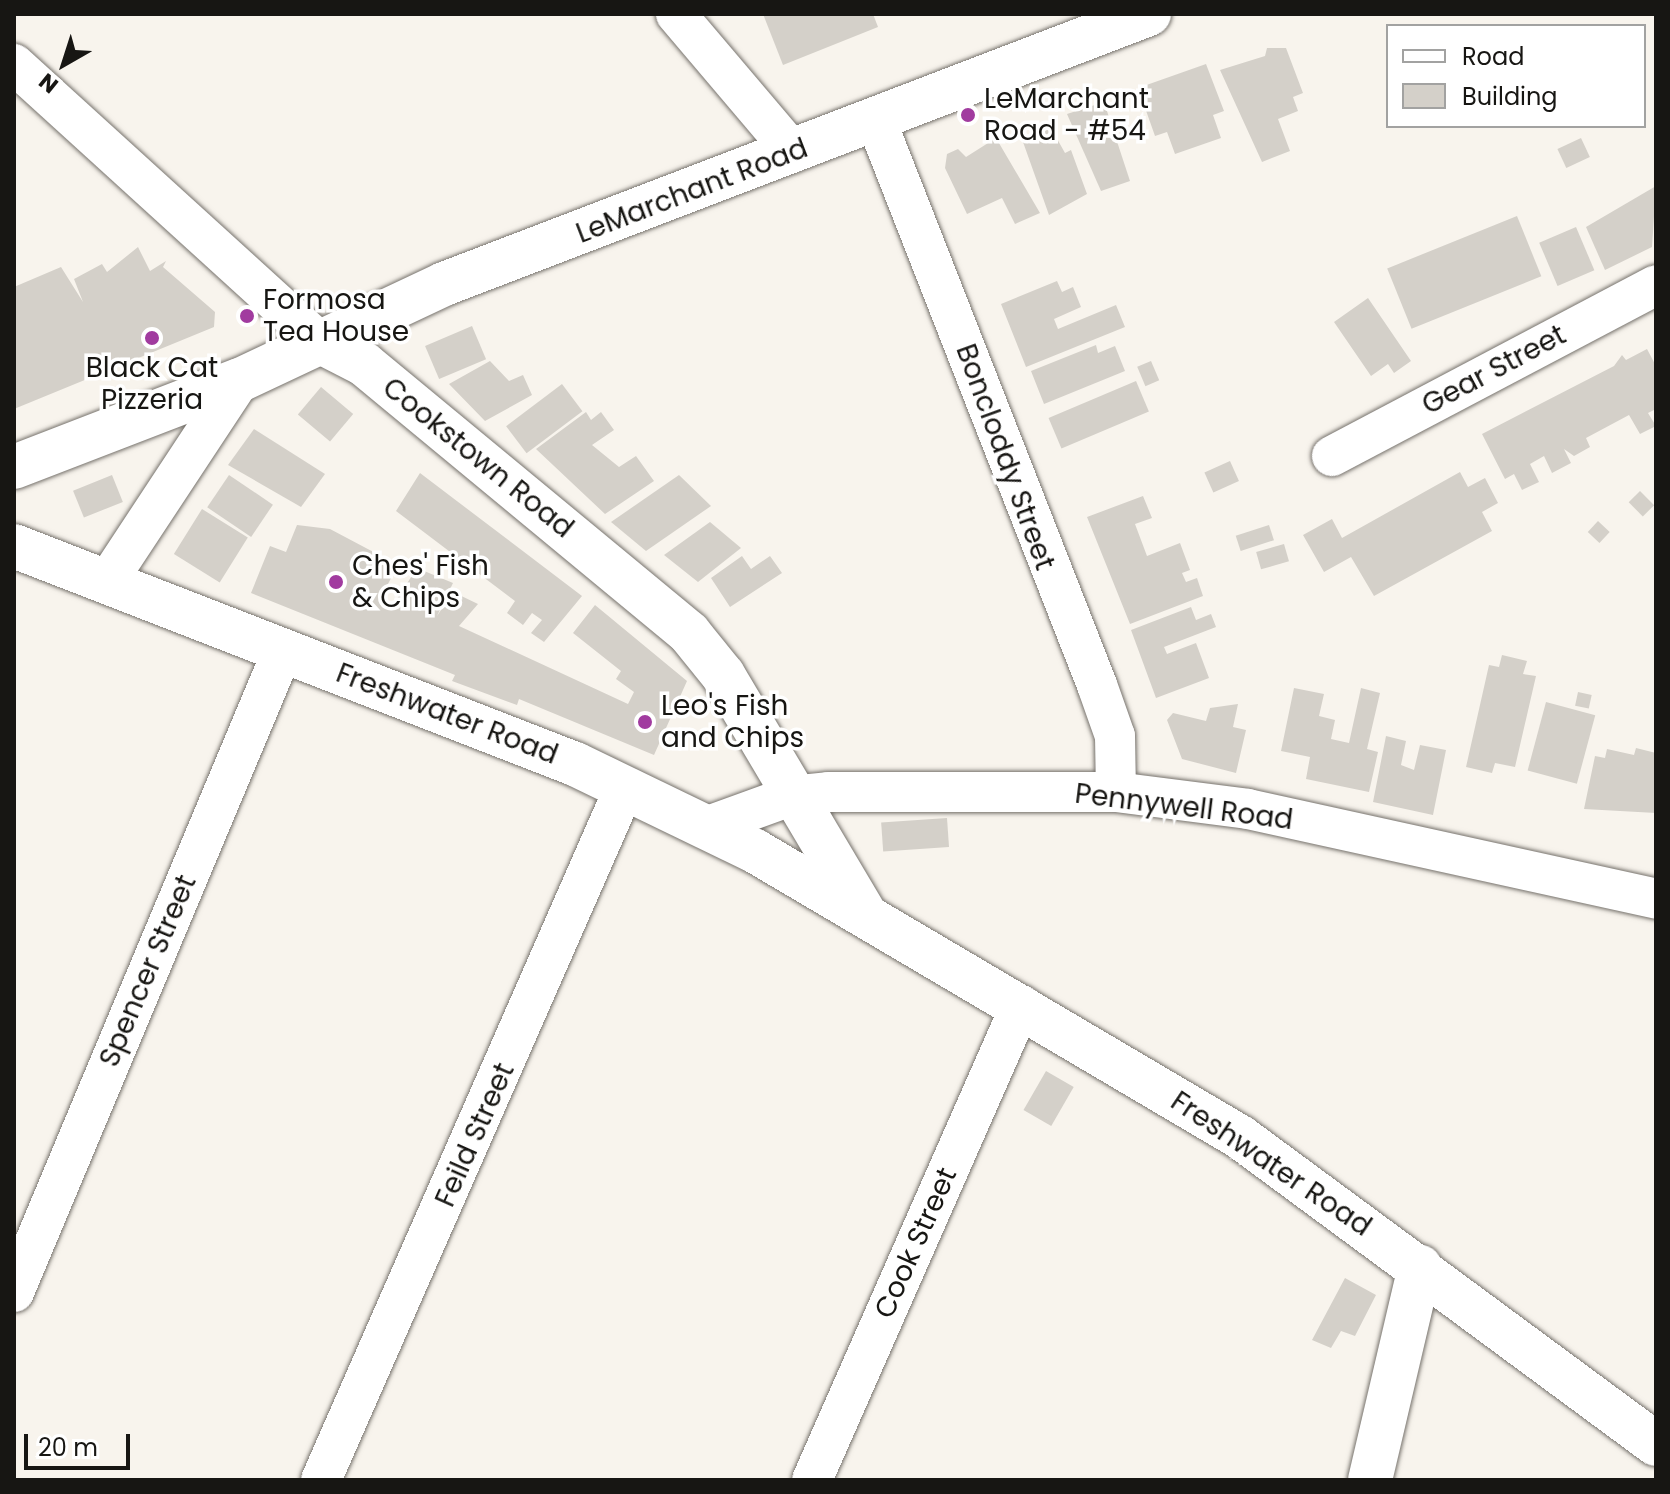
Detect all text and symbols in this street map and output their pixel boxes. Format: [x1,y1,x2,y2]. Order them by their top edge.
north arrow [24,24,104,104]
legend [1386,24,1646,128]
text: Road [1462,40,1524,73]
text: N [32,66,65,100]
text: Building [1462,80,1558,113]
place label: LeMarchant Road - #54 [984,82,1149,148]
marker: LeMarchant Road - #54 [959,106,977,124]
street label: LeMarchant Road [572,131,812,251]
place label: Formosa Tea House [263,283,409,349]
marker: Formosa Tea House [238,307,256,325]
street label: Gear Street [1416,318,1572,422]
marker: Black Cat Pizzeria [143,329,161,347]
street label: Boncloddy Street [949,339,1061,575]
place label: Black Cat Pizzeria [86,351,218,417]
street label: Cookstown Road [376,371,580,545]
place label: Ches' Fish & Chips [352,549,489,615]
marker: Ches' Fish & Chips [327,573,345,591]
street label: Freshwater Road [331,656,563,772]
place label: Leo's Fish and Chips [661,689,804,755]
marker: Leo's Fish and Chips [636,713,654,731]
street label: Pennywell Road [1073,777,1295,837]
street label: Spencer Street [93,870,203,1072]
street label: Feild Street [428,1058,522,1212]
street label: Freshwater Road [1164,1084,1378,1244]
street label: Cook Street [868,1162,964,1324]
scale bar [28,1418,134,1468]
text: 20 m [38,1431,98,1464]

